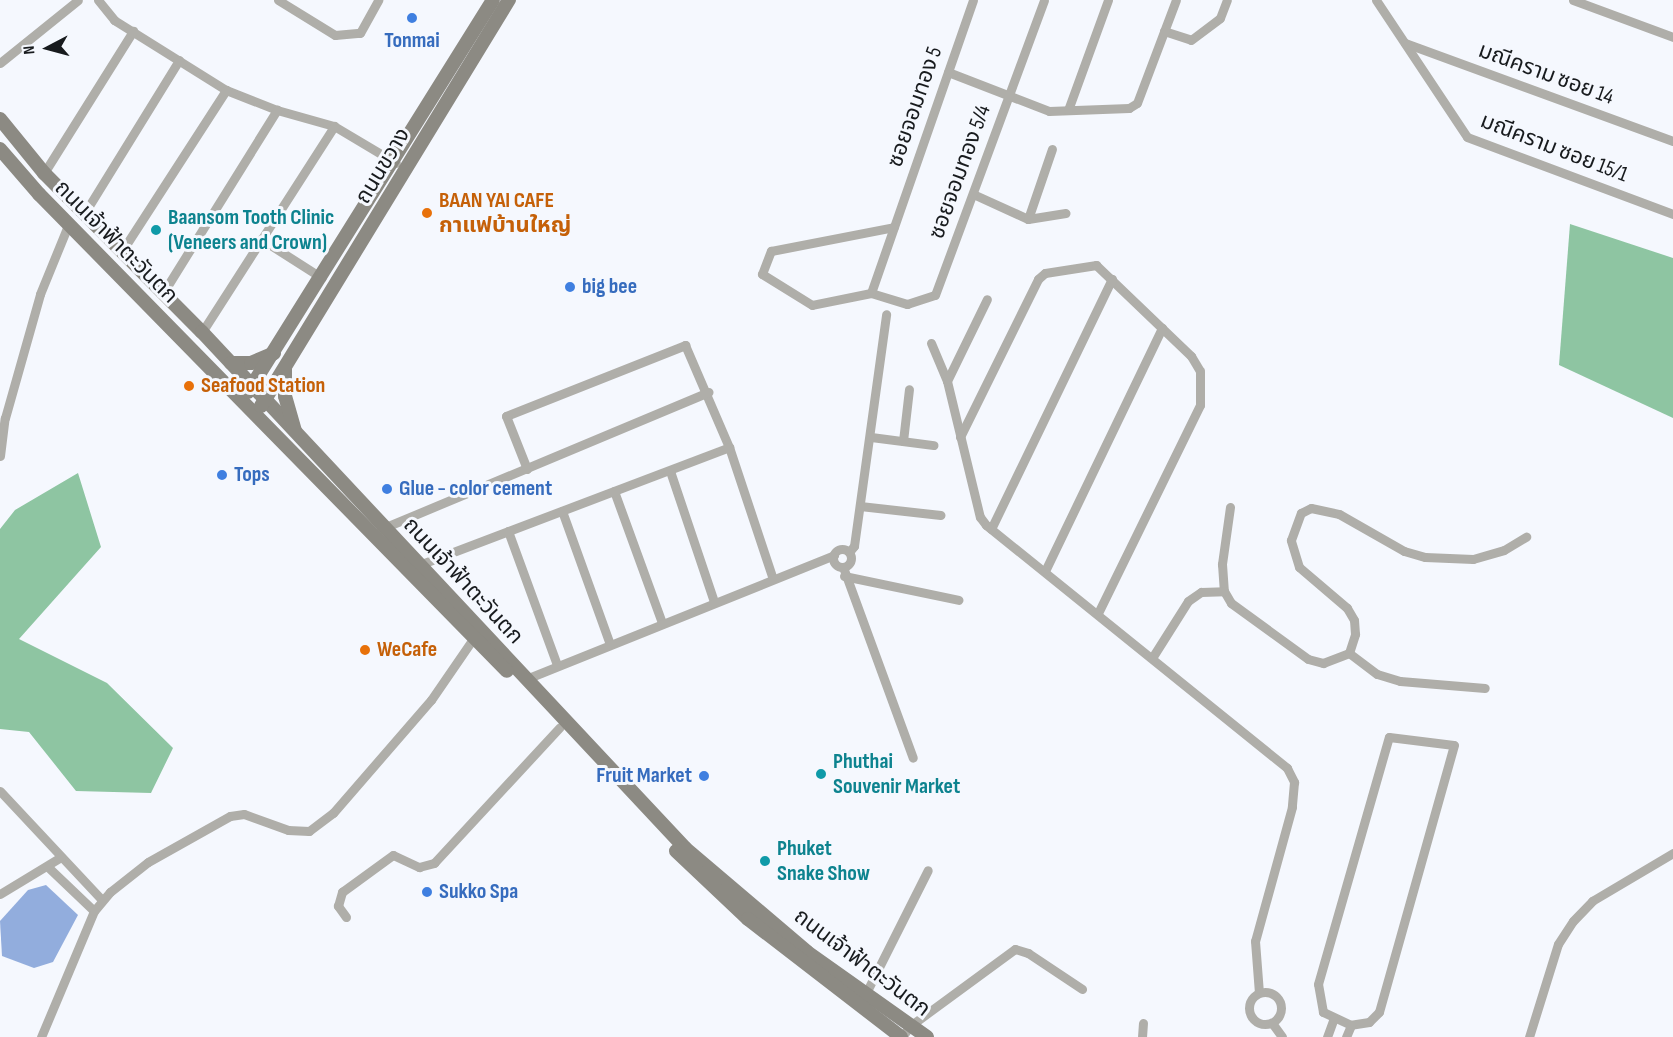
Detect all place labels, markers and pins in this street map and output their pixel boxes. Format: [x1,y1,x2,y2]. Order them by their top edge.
marker: Tonmai [405,11,419,25]
place label: Tonmai [384,28,440,54]
place label: BAAN YAI CAFE กาแฟบ้านใหญ่ [439,187,571,238]
place label: Baansom Tooth Clinic (Veneers and Crown) [168,204,334,255]
marker: BAAN YAI CAFE กาแฟบ้านใหญ่ [420,206,434,220]
marker: Baansom Tooth Clinic (Veneers and Crown) [149,223,163,237]
place label: big bee [582,274,637,300]
marker: big bee [563,280,577,294]
place label: Seafood Station [201,373,325,399]
marker: Seafood Station [182,379,196,393]
place label: Tops [234,462,270,488]
marker: Tops [215,468,229,482]
place label: Glue - color cement [399,476,552,502]
marker: Glue - color cement [380,482,394,496]
place label: WeCafe [377,637,437,663]
marker: WeCafe [358,643,372,657]
place label: Phuthai Souvenir Market [833,748,960,800]
place label: Fruit Market [596,763,692,789]
marker: Phuthai Souvenir Market [814,767,828,781]
marker: Fruit Market [697,769,711,783]
place label: Phuket Snake Show [777,835,870,886]
marker: Phuket Snake Show [758,854,772,868]
place label: Sukko Spa [439,879,518,905]
marker: Sukko Spa [420,885,434,899]

